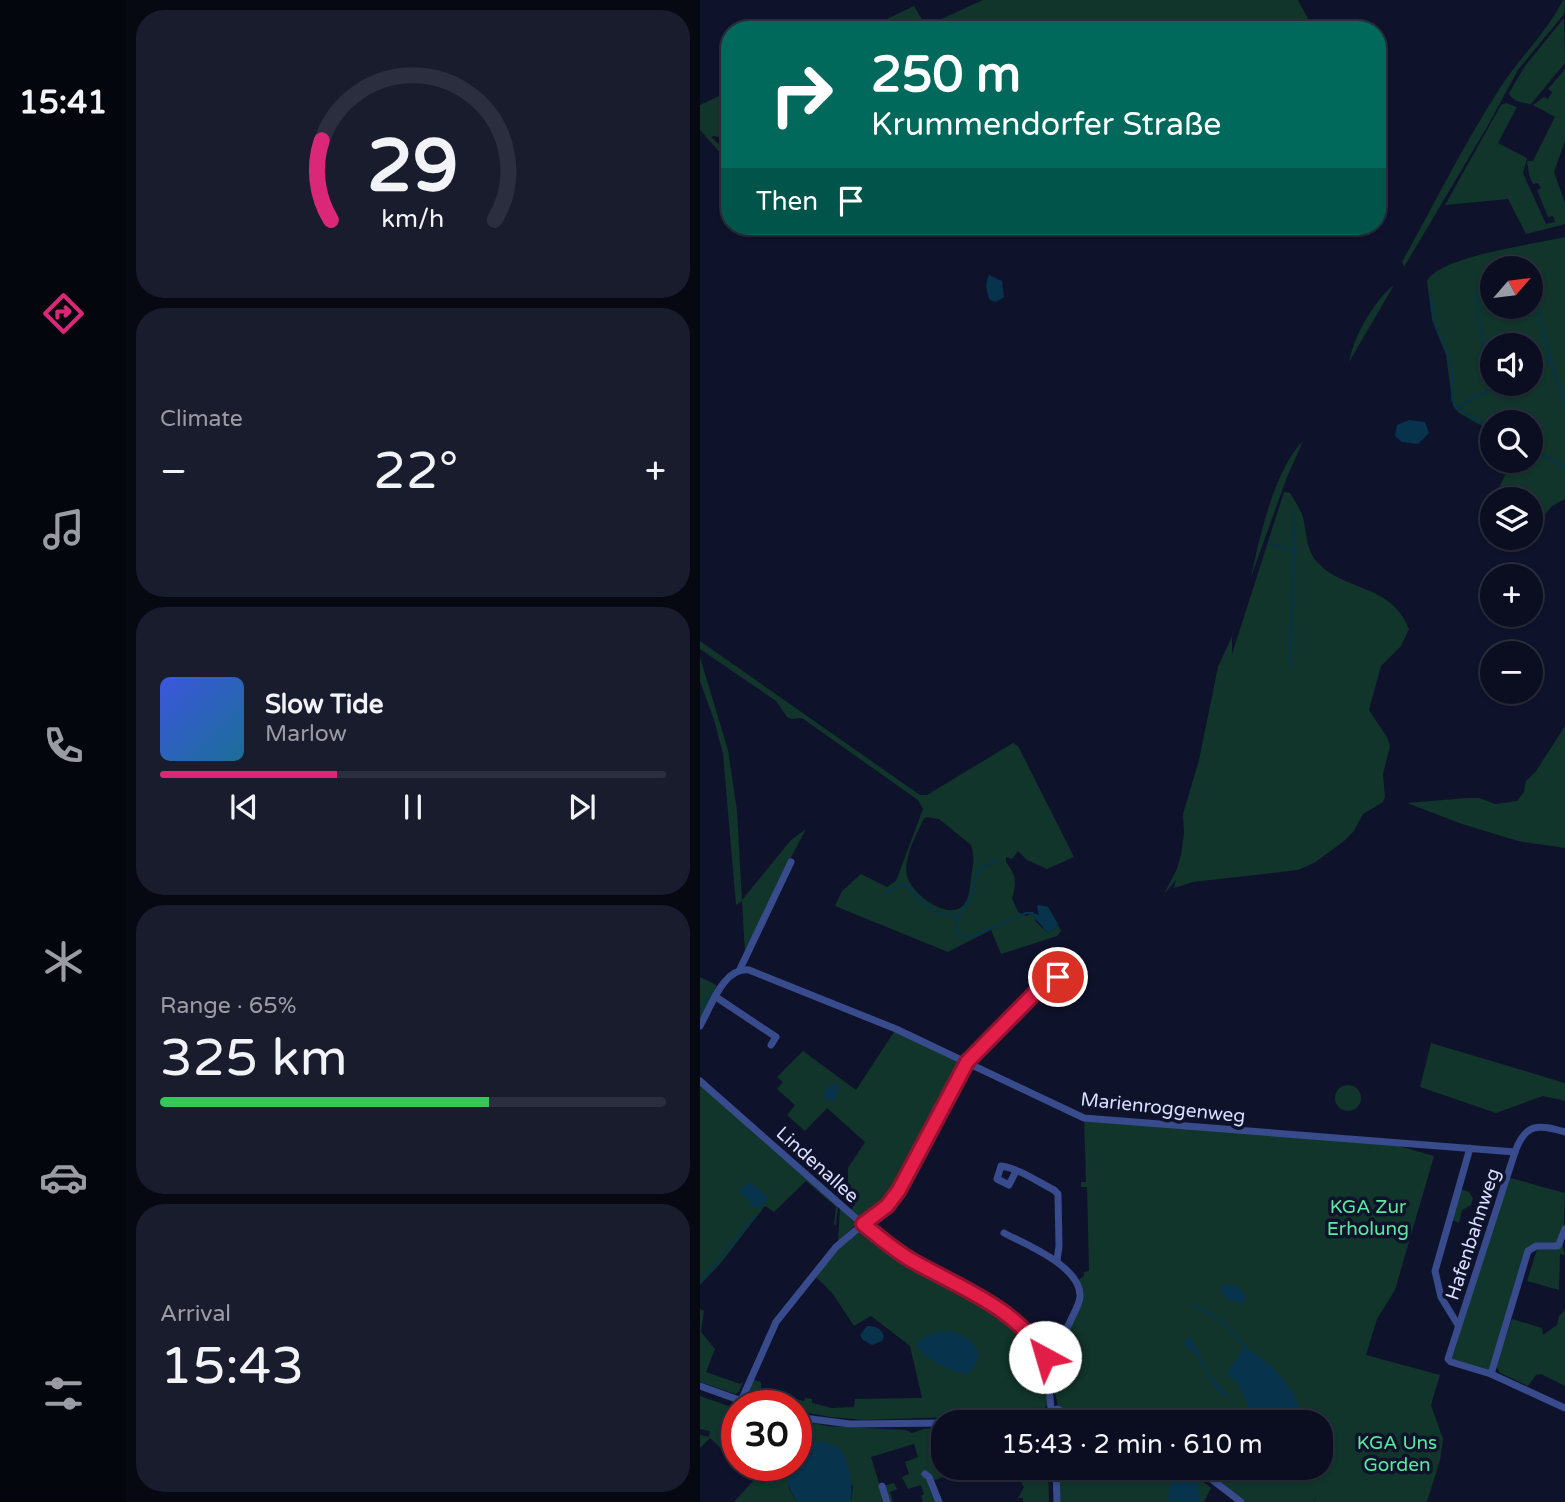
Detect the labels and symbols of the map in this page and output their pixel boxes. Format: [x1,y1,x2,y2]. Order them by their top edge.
north arrow [1480,256,1544,318]
pin [1028,947,1088,1007]
street label: Marienroggenweg [1079,1088,1246,1128]
street label: Lindenallee [772,1122,863,1207]
street label: Hafenbahnweg [1441,1166,1505,1303]
park label: KGA Zur Erholung [1327,1196,1409,1240]
position arrow [1008,1320,1082,1394]
speed limit sign: 30 [721,1390,812,1481]
park label: KGA Uns Gorden [1357,1432,1437,1476]

